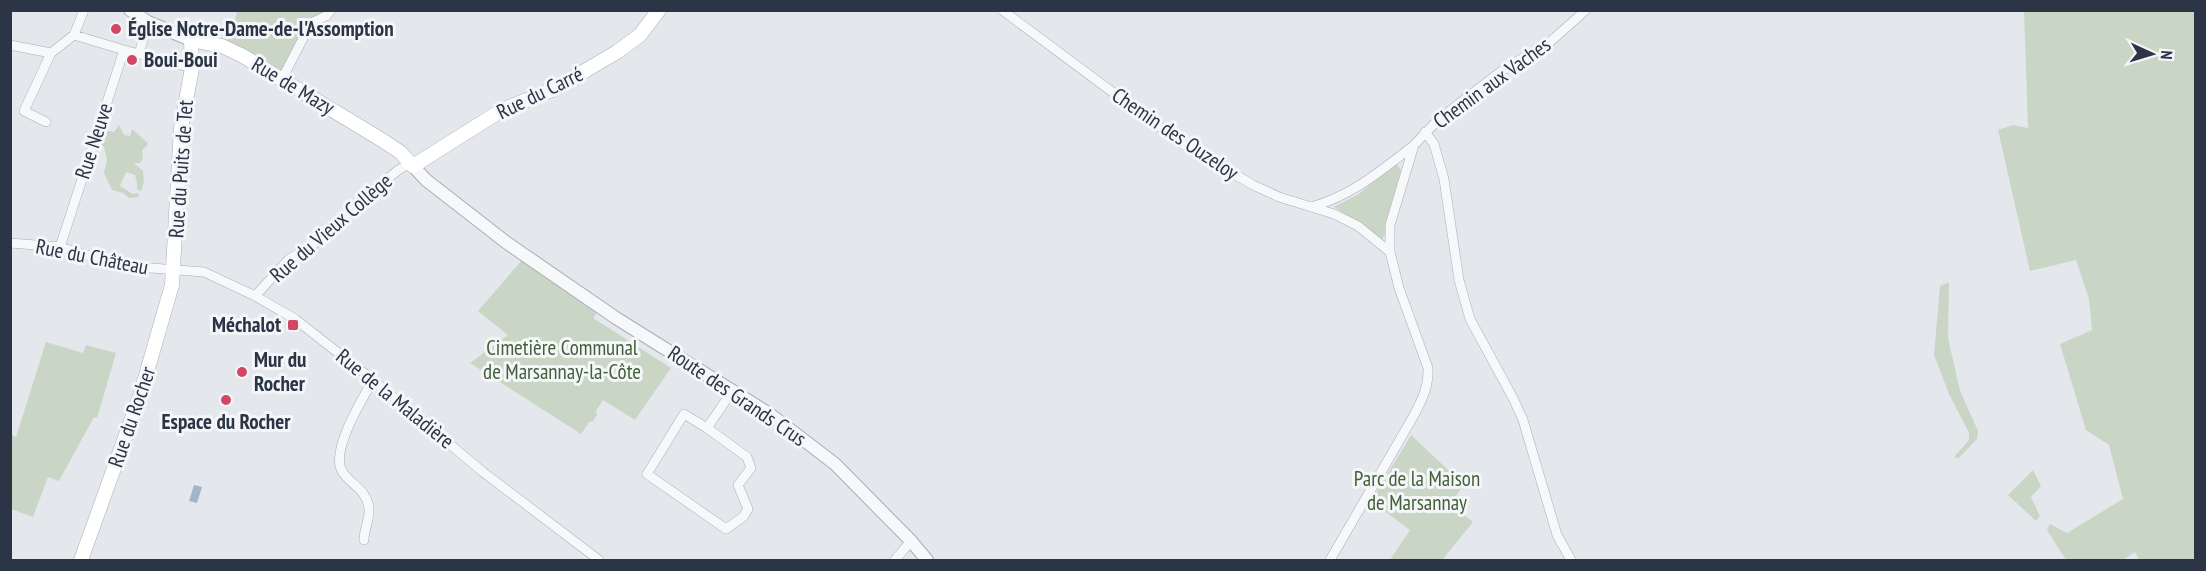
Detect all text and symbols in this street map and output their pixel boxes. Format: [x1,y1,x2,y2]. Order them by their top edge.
place label: Église Notre-Dame-de-l'Assomption [128,15,394,42]
marker: Église Notre-Dame-de-l'Assomption [109,22,123,36]
north arrow [2122,24,2182,84]
street label: Chemin aux Vaches [1428,31,1556,134]
place label: Boui-Boui [144,46,218,73]
street label: Rue de Mazy [247,50,340,121]
text: N [2157,50,2177,60]
marker: Boui-Boui [125,53,139,67]
street label: Rue du Carré [492,60,587,125]
street label: Chemin des Ouzeloy [1107,81,1244,186]
street label: Rue Neuve [69,99,118,182]
street label: Rue du Puits de Tet [162,99,199,239]
street label: Rue du Vieux Collège [264,167,397,288]
street label: Rue du Château [34,232,151,281]
place label: Méchalot [212,311,281,338]
marker: Méchalot [286,318,300,332]
park label: Cimetière Communal de Marsannay-la-Côte [483,334,641,385]
street label: Route des Grands Crus [663,339,812,452]
street label: Rue de la Maladière [331,343,460,454]
place label: Mur du Rocher [254,346,306,397]
street label: Rue du Rocher [102,363,161,471]
marker: Mur du Rocher [235,365,249,379]
marker: Espace du Rocher [219,393,233,407]
place label: Espace du Rocher [162,408,291,435]
park label: Parc de la Maison de Marsannay [1354,465,1480,516]

